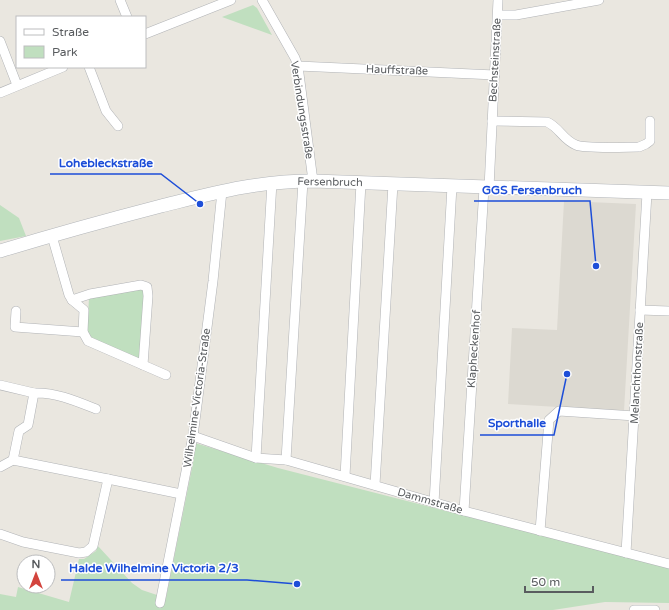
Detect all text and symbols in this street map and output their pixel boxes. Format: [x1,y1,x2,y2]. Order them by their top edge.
legend [16,16,146,68]
street label: Bechsteinstraße [486,18,504,102]
text: Straße [52,25,89,39]
text: Park [52,45,78,59]
street label: Verbindungsstraße [288,60,316,160]
street label: Hauffstraße [366,62,428,78]
callout: Lohebleckstraße [50,150,161,174]
text: Lohebleckstraße [59,156,153,170]
street label: Fersenbruch [297,175,363,189]
callout: GGS Fersenbruch [474,177,590,201]
text: GGS Fersenbruch [482,183,582,197]
street label: Klapheckenhof [465,309,483,389]
street label: Melanchthonstraße [628,322,646,424]
street label: Wilhelmine-Victoria-Straße [181,328,213,468]
callout: Sporthalle [480,411,554,435]
text: Sporthalle [488,416,546,431]
street label: Dammstraße [396,485,464,517]
north arrow [16,554,56,594]
callout: Halde Wilhelmine Victoria 2/3 [61,556,247,580]
text: N [32,558,40,571]
text: Halde Wilhelmine Victoria 2/3 [69,561,239,575]
scale bar [525,568,593,594]
text: 50 m [531,575,560,589]

